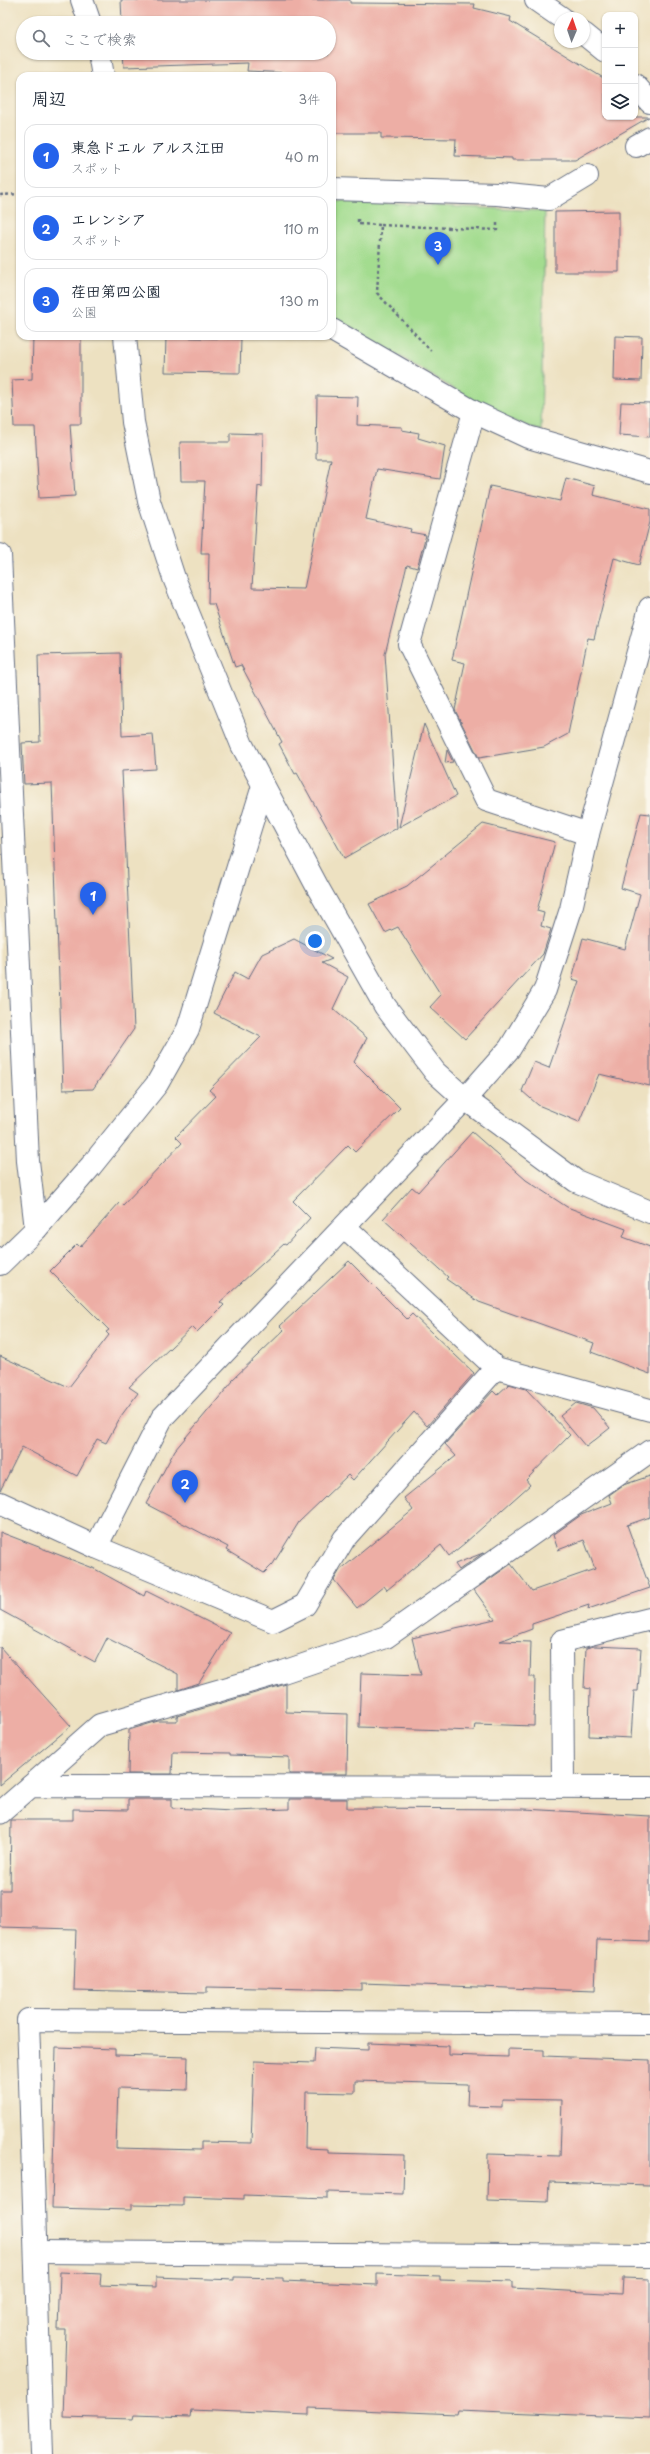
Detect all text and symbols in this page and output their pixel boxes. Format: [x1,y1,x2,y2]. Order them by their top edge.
north arrow [554,12,590,48]
map controls [602,12,638,120]
button: + [602,12,638,48]
search box [16,16,336,60]
icon: search [30,27,52,49]
text: ここで検索 [62,27,137,50]
button: − [602,48,638,84]
button: layers [602,84,638,120]
text: 周辺 [32,85,66,111]
text: 3件 [298,89,320,108]
text: 東急ドエル アルス江田 [71,135,225,158]
text: 1 [43,147,49,166]
text: 40 m [285,147,319,166]
text: スポット [71,158,123,177]
text: エレンシア [71,207,146,230]
text: 2 [41,219,51,238]
text: 110 m [284,219,319,238]
text: スポット [71,230,123,249]
pin: 3 [425,232,451,265]
text: 荏田第四公園 [71,279,161,302]
text: 3 [42,291,50,310]
text: 130 m [280,291,319,310]
text: 公園 [71,302,97,321]
pin: 1 [80,882,106,915]
your location [305,931,325,951]
pin: 2 [172,1470,198,1503]

